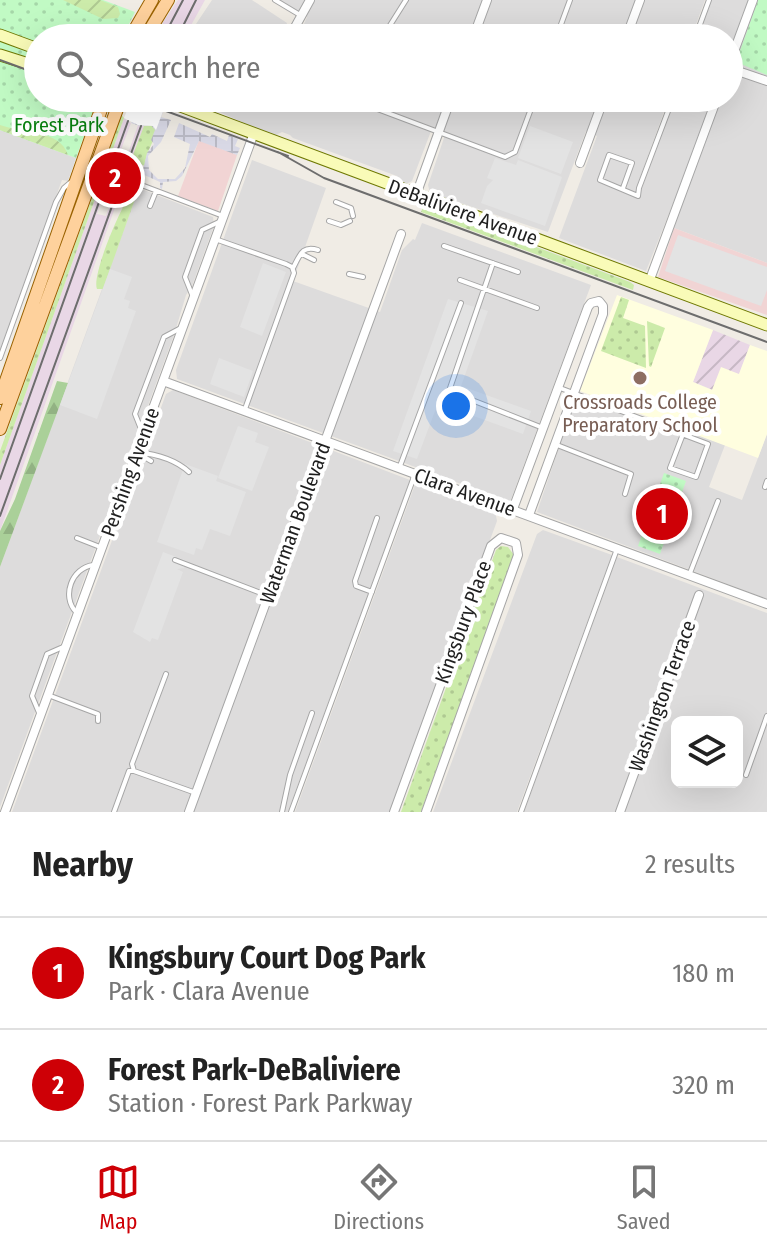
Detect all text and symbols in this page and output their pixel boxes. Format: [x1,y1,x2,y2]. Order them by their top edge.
search box [24,24,743,112]
icon: search [52,46,96,90]
text: Search here [116,50,261,86]
park label: Forest Park [14,113,105,137]
pin: 2 [89,148,141,208]
street label: DeBaliviere Avenue [385,174,541,250]
marker: Crossroads College Preparatory School [631,369,649,387]
your location [436,386,476,426]
place label: Crossroads College Preparatory School [562,390,718,437]
street label: Pershing Avenue [96,404,164,540]
street label: Waterman Boulevard [255,439,335,607]
street label: Clara Avenue [411,463,519,521]
pin: 1 [636,484,688,544]
street label: Kingsbury Place [430,557,496,687]
street label: Washington Terrace [623,617,701,775]
map controls [671,716,743,788]
button: layers [671,716,743,788]
text: Nearby [32,844,133,885]
text: 2 results [645,849,735,880]
text: Kingsbury Court Dog Park [108,940,426,976]
text: 1 [53,958,64,989]
text: 180 m [672,958,735,989]
text: Park · Clara Avenue [108,976,310,1007]
text: Forest Park-DeBaliviere [108,1052,401,1088]
text: 2 [52,1070,64,1101]
text: 320 m [672,1070,735,1101]
text: Station · Forest Park Parkway [108,1088,412,1119]
tab: Map [96,1160,140,1235]
tab: Directions [333,1160,424,1235]
tab: Saved [617,1160,671,1235]

